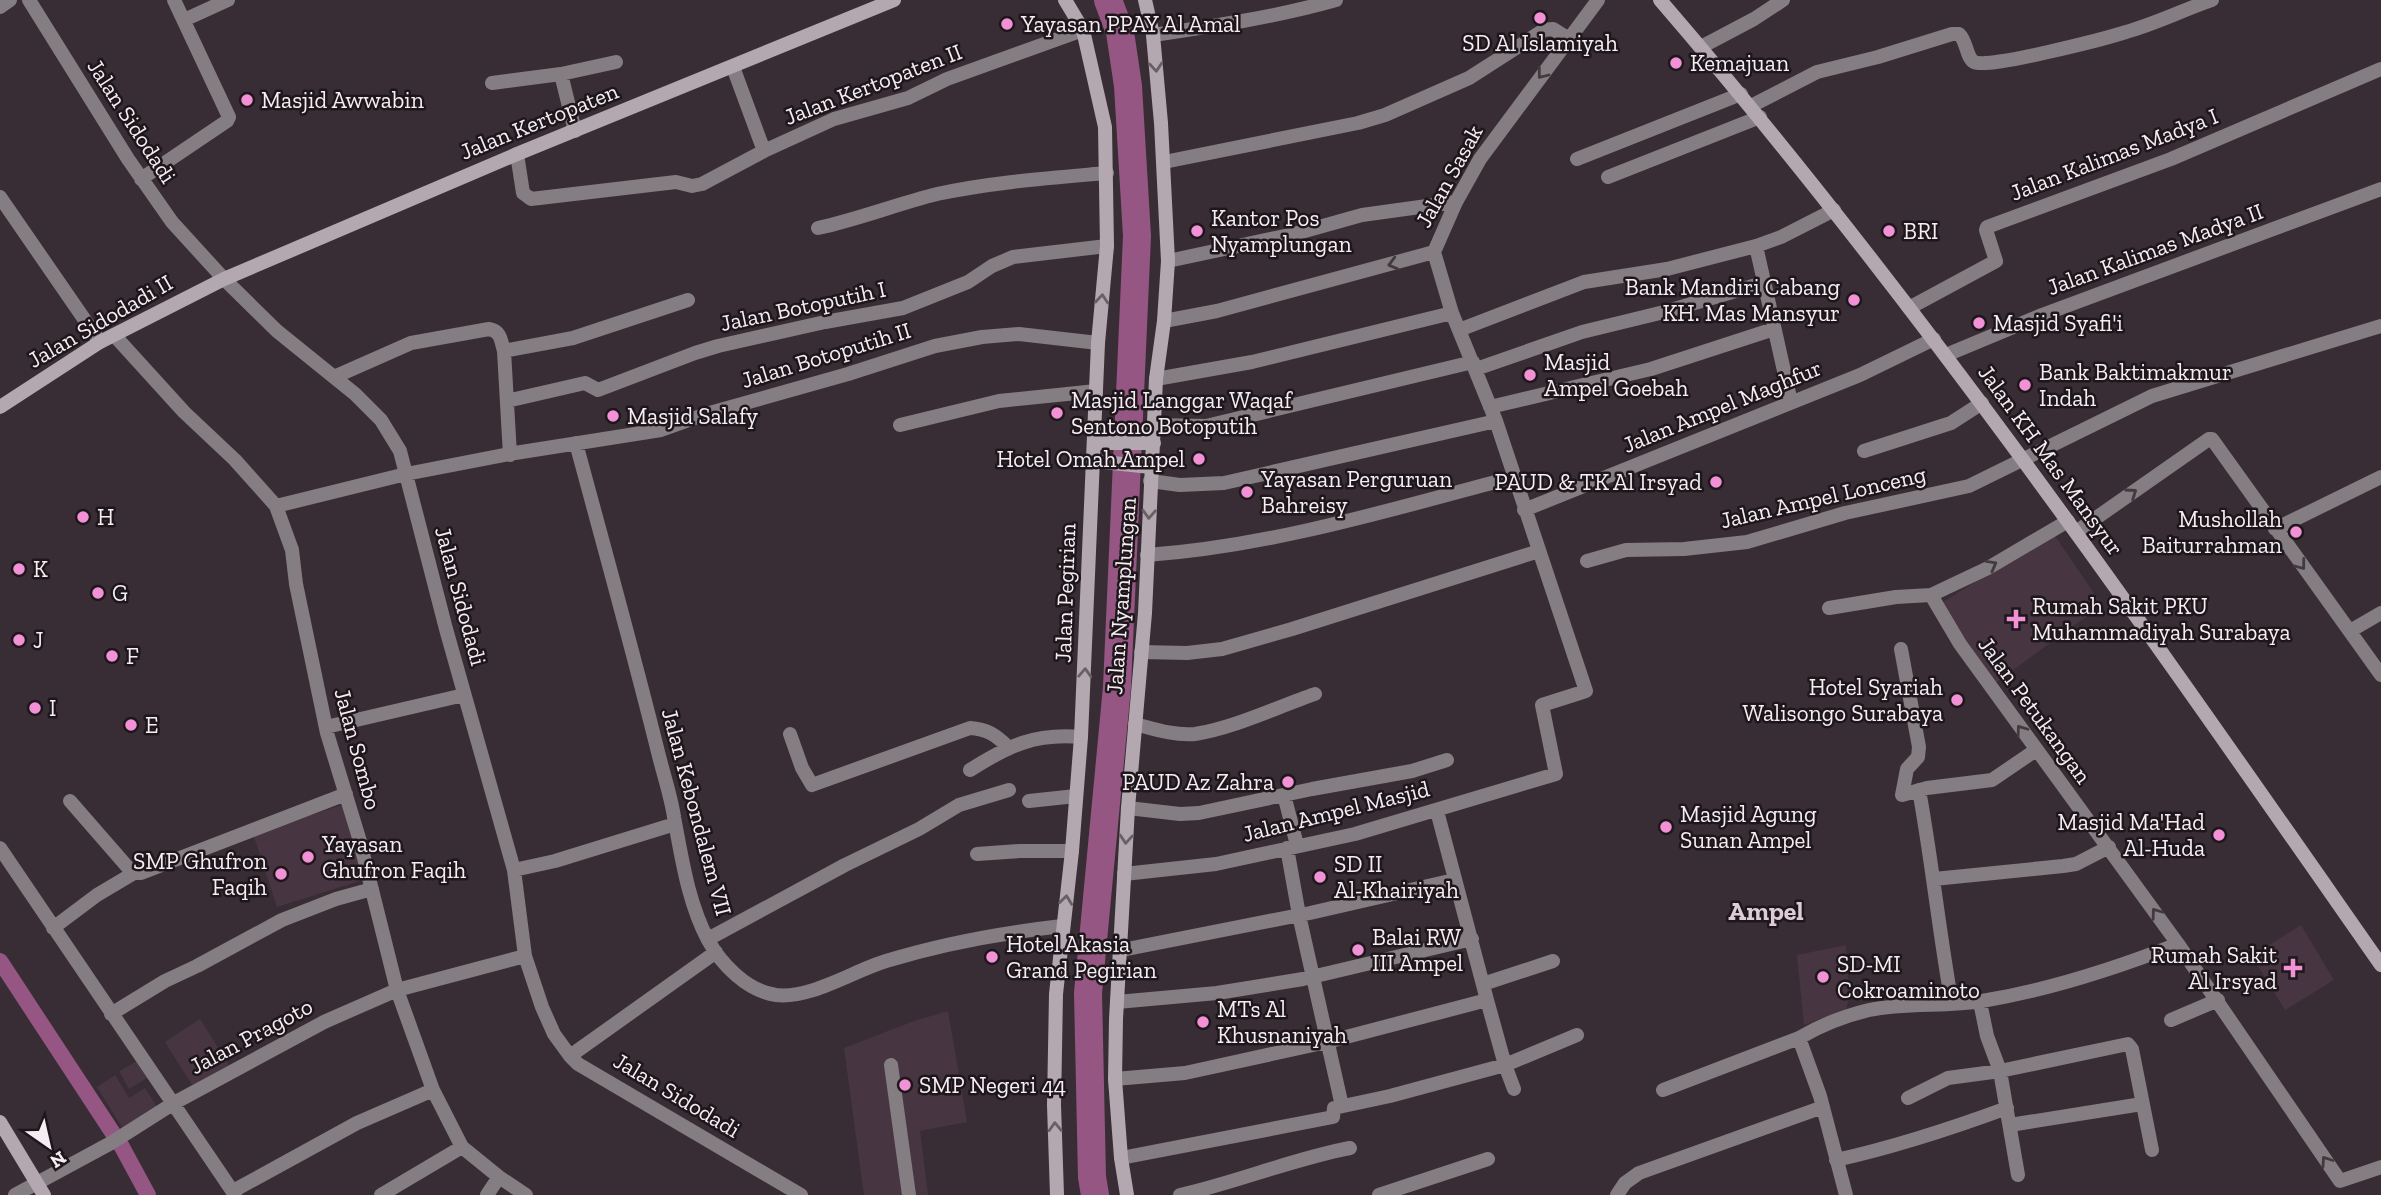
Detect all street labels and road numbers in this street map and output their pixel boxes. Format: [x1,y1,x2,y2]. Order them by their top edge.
street label: Jalan Kertopaten II [780,37,966,131]
street label: Jalan Sidodadi [81,54,183,188]
street label: Jalan Kertopaten [456,77,622,165]
street label: Jalan Kalimas Madya I [2006,101,2222,207]
street label: Jalan Sasak [1409,120,1489,232]
street label: Jalan Kalimas Madya II [2043,197,2267,301]
street label: Jalan Sidodadi II [23,268,177,374]
street label: Jalan Botoputih I [718,275,888,337]
street label: Jalan Botoputih II [738,316,914,394]
street label: Jalan Ampel Maghfur [1618,353,1826,459]
street label: Jalan KH Mas Mansyur [1972,359,2130,561]
street label: Jalan Ampel Lonceng [1717,460,1929,534]
street label: Jalan Nyamplungan [1100,497,1142,695]
street label: Jalan Pegirian [1049,523,1081,663]
street label: Jalan Sidodadi [429,524,493,668]
street label: Jalan Petukangan [1972,631,2098,789]
street label: Jalan Sombo [328,685,388,813]
street label: Jalan Kebondalem VII [656,705,738,919]
street label: Jalan Ampel Masjid [1240,774,1433,848]
street label: Jalan Pragoto [185,992,317,1080]
street label: Jalan Sidodadi [609,1046,745,1144]

